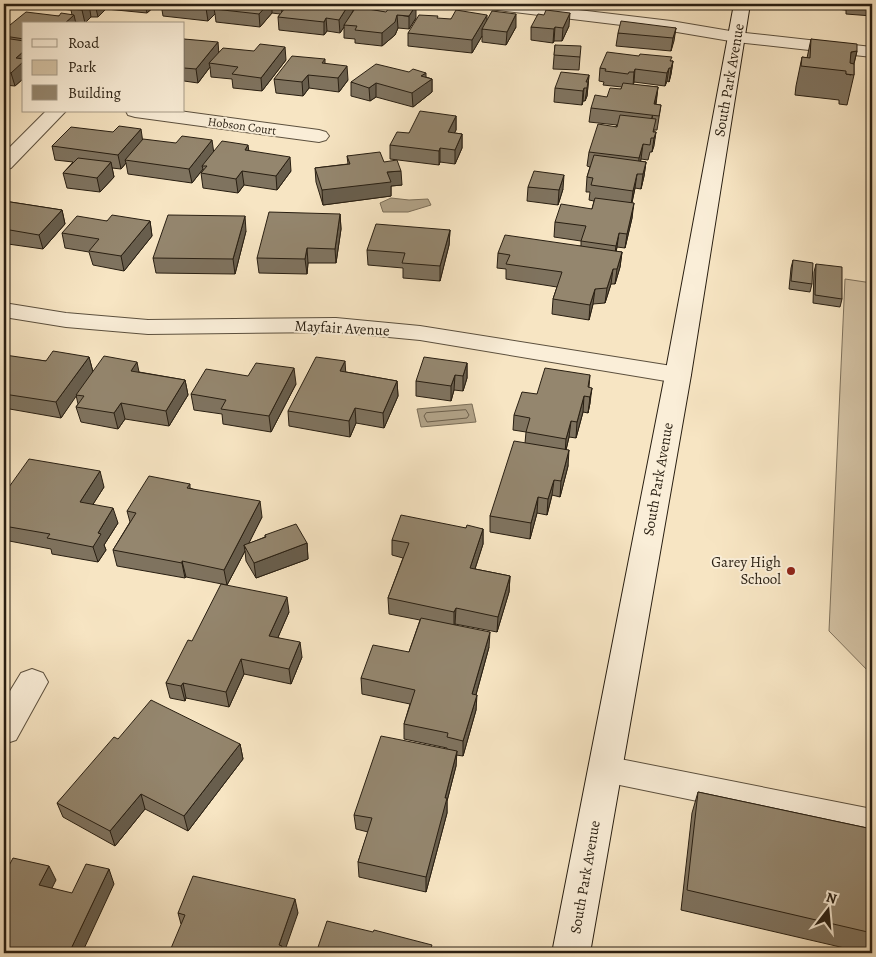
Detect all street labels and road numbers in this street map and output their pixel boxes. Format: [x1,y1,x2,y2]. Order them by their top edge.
street label: South Park Avenue [709,21,749,138]
street label: Hobson Court [207,113,277,139]
street label: Mayfair Avenue [294,316,390,340]
street label: South Park Avenue [638,420,678,537]
street label: South Park Avenue [565,818,605,935]

